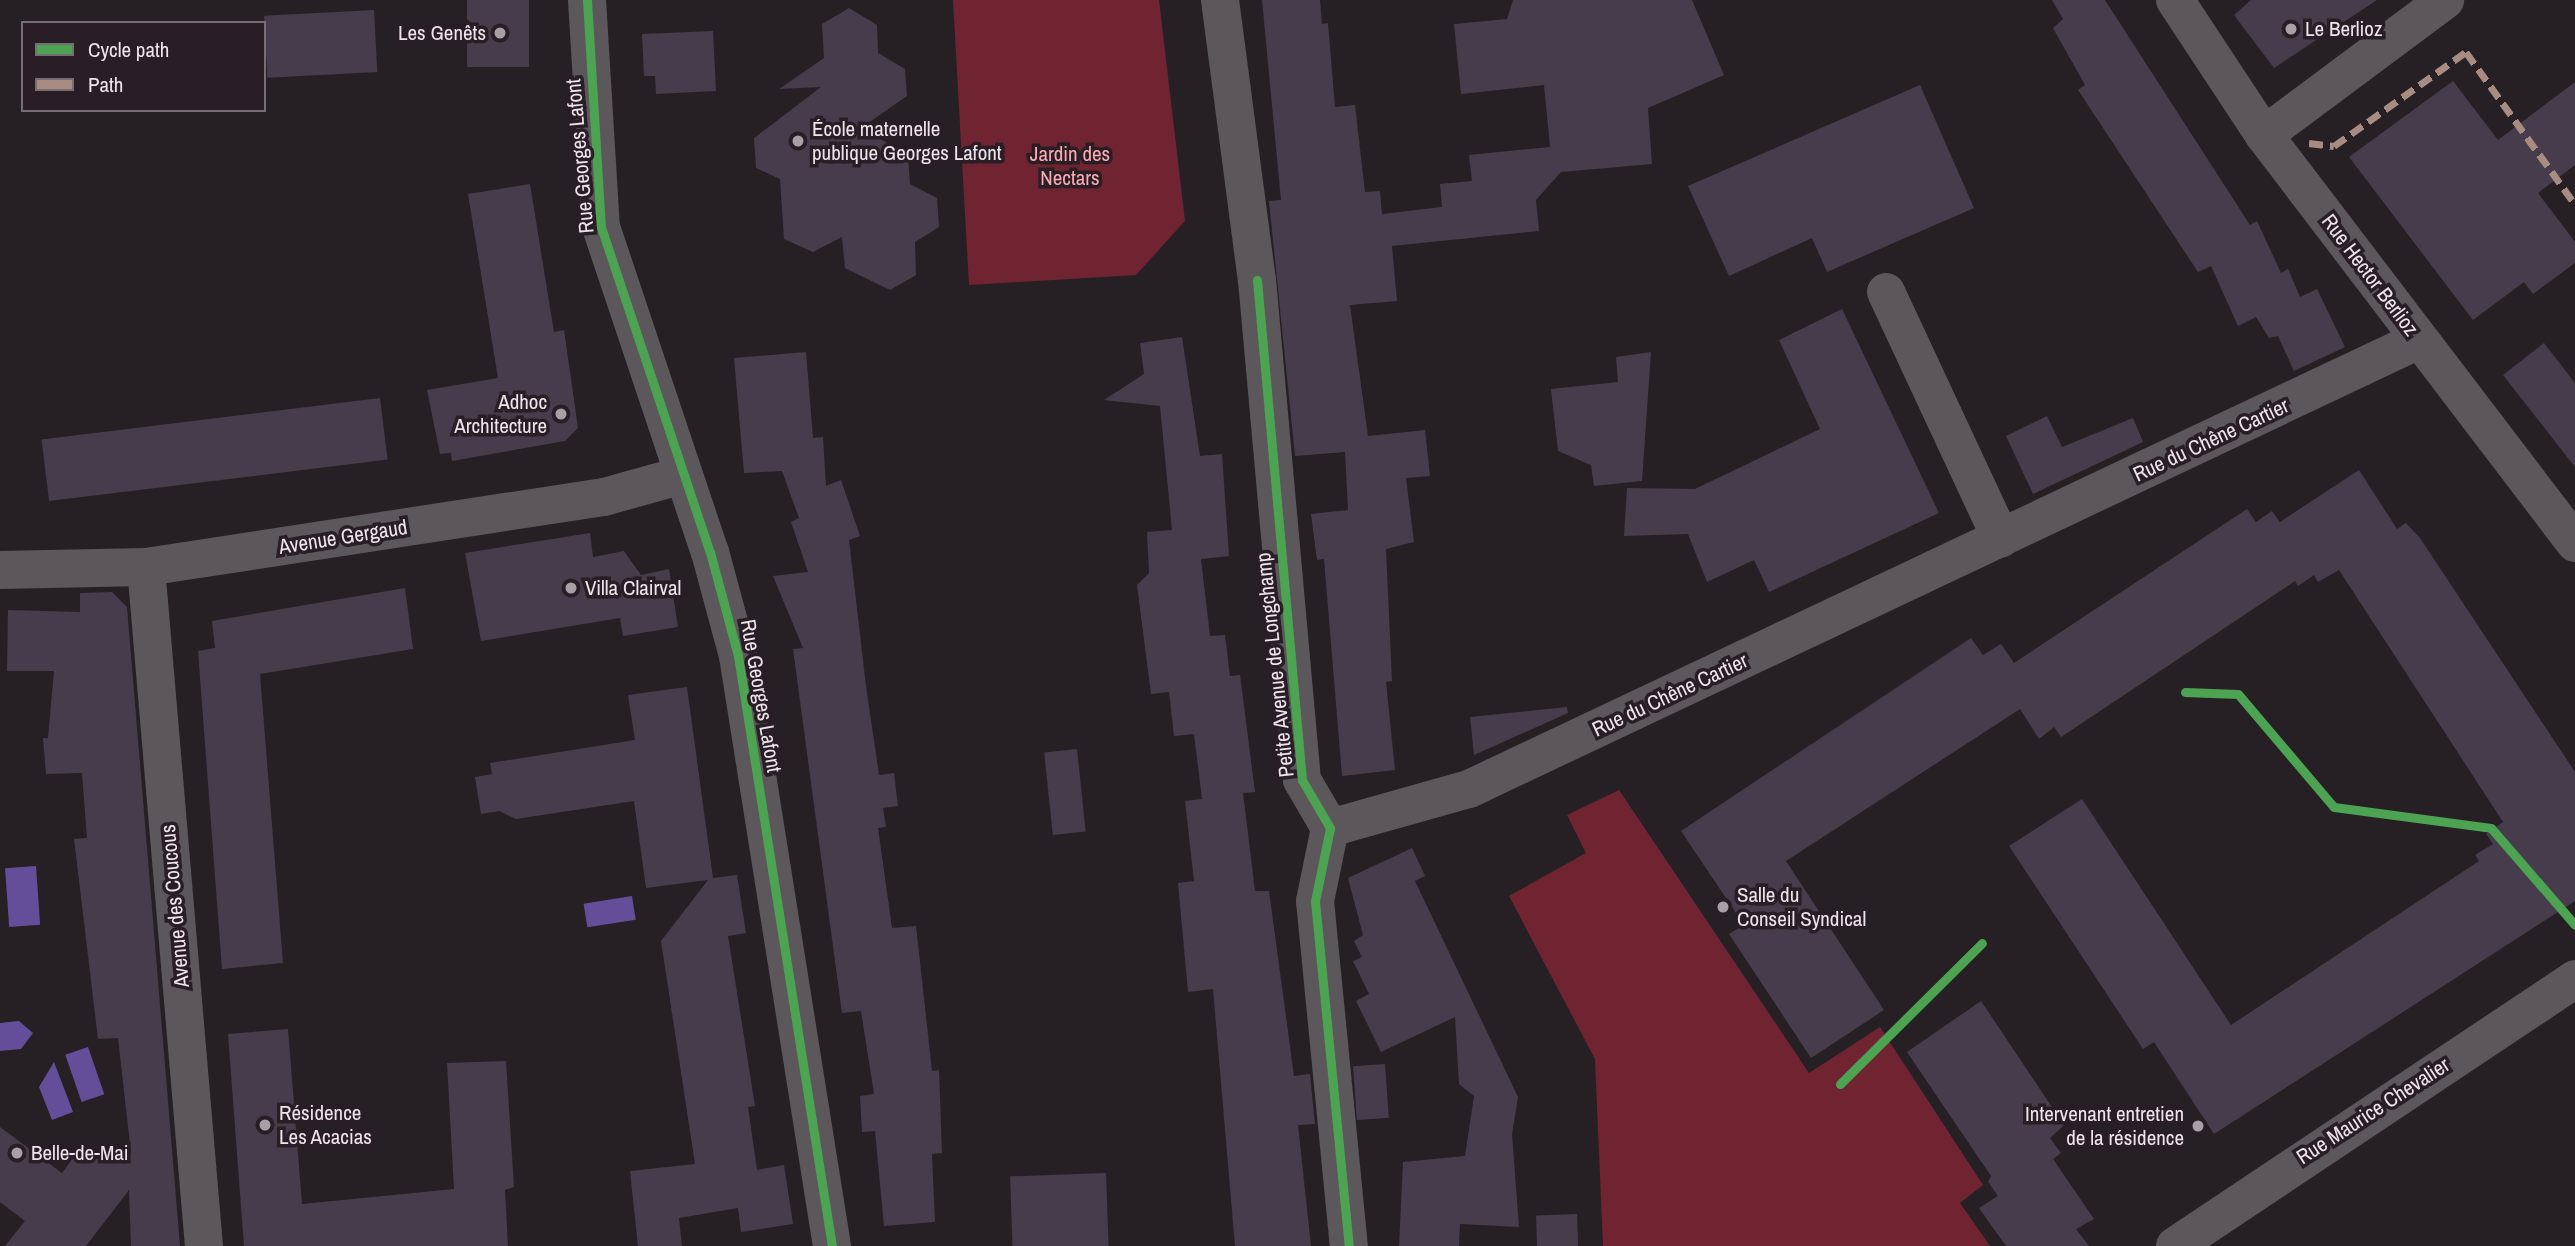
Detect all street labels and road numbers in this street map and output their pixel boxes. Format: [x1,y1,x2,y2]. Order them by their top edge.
street label: Rue Georges Lafont [561,78,599,234]
street label: Rue Hector Berlioz [2316,209,2424,341]
street label: Rue du Chêne Cartier [2129,393,2293,487]
street label: Avenue Gergaud [277,514,409,560]
street label: Petite Avenue de Longchamp [1251,551,1299,779]
street label: Rue Georges Lafont [735,617,787,775]
street label: Rue du Chêne Cartier [1588,648,1752,742]
street label: Avenue des Coucous [155,824,195,988]
street label: Rue Maurice Chevalier [2292,1052,2454,1170]

